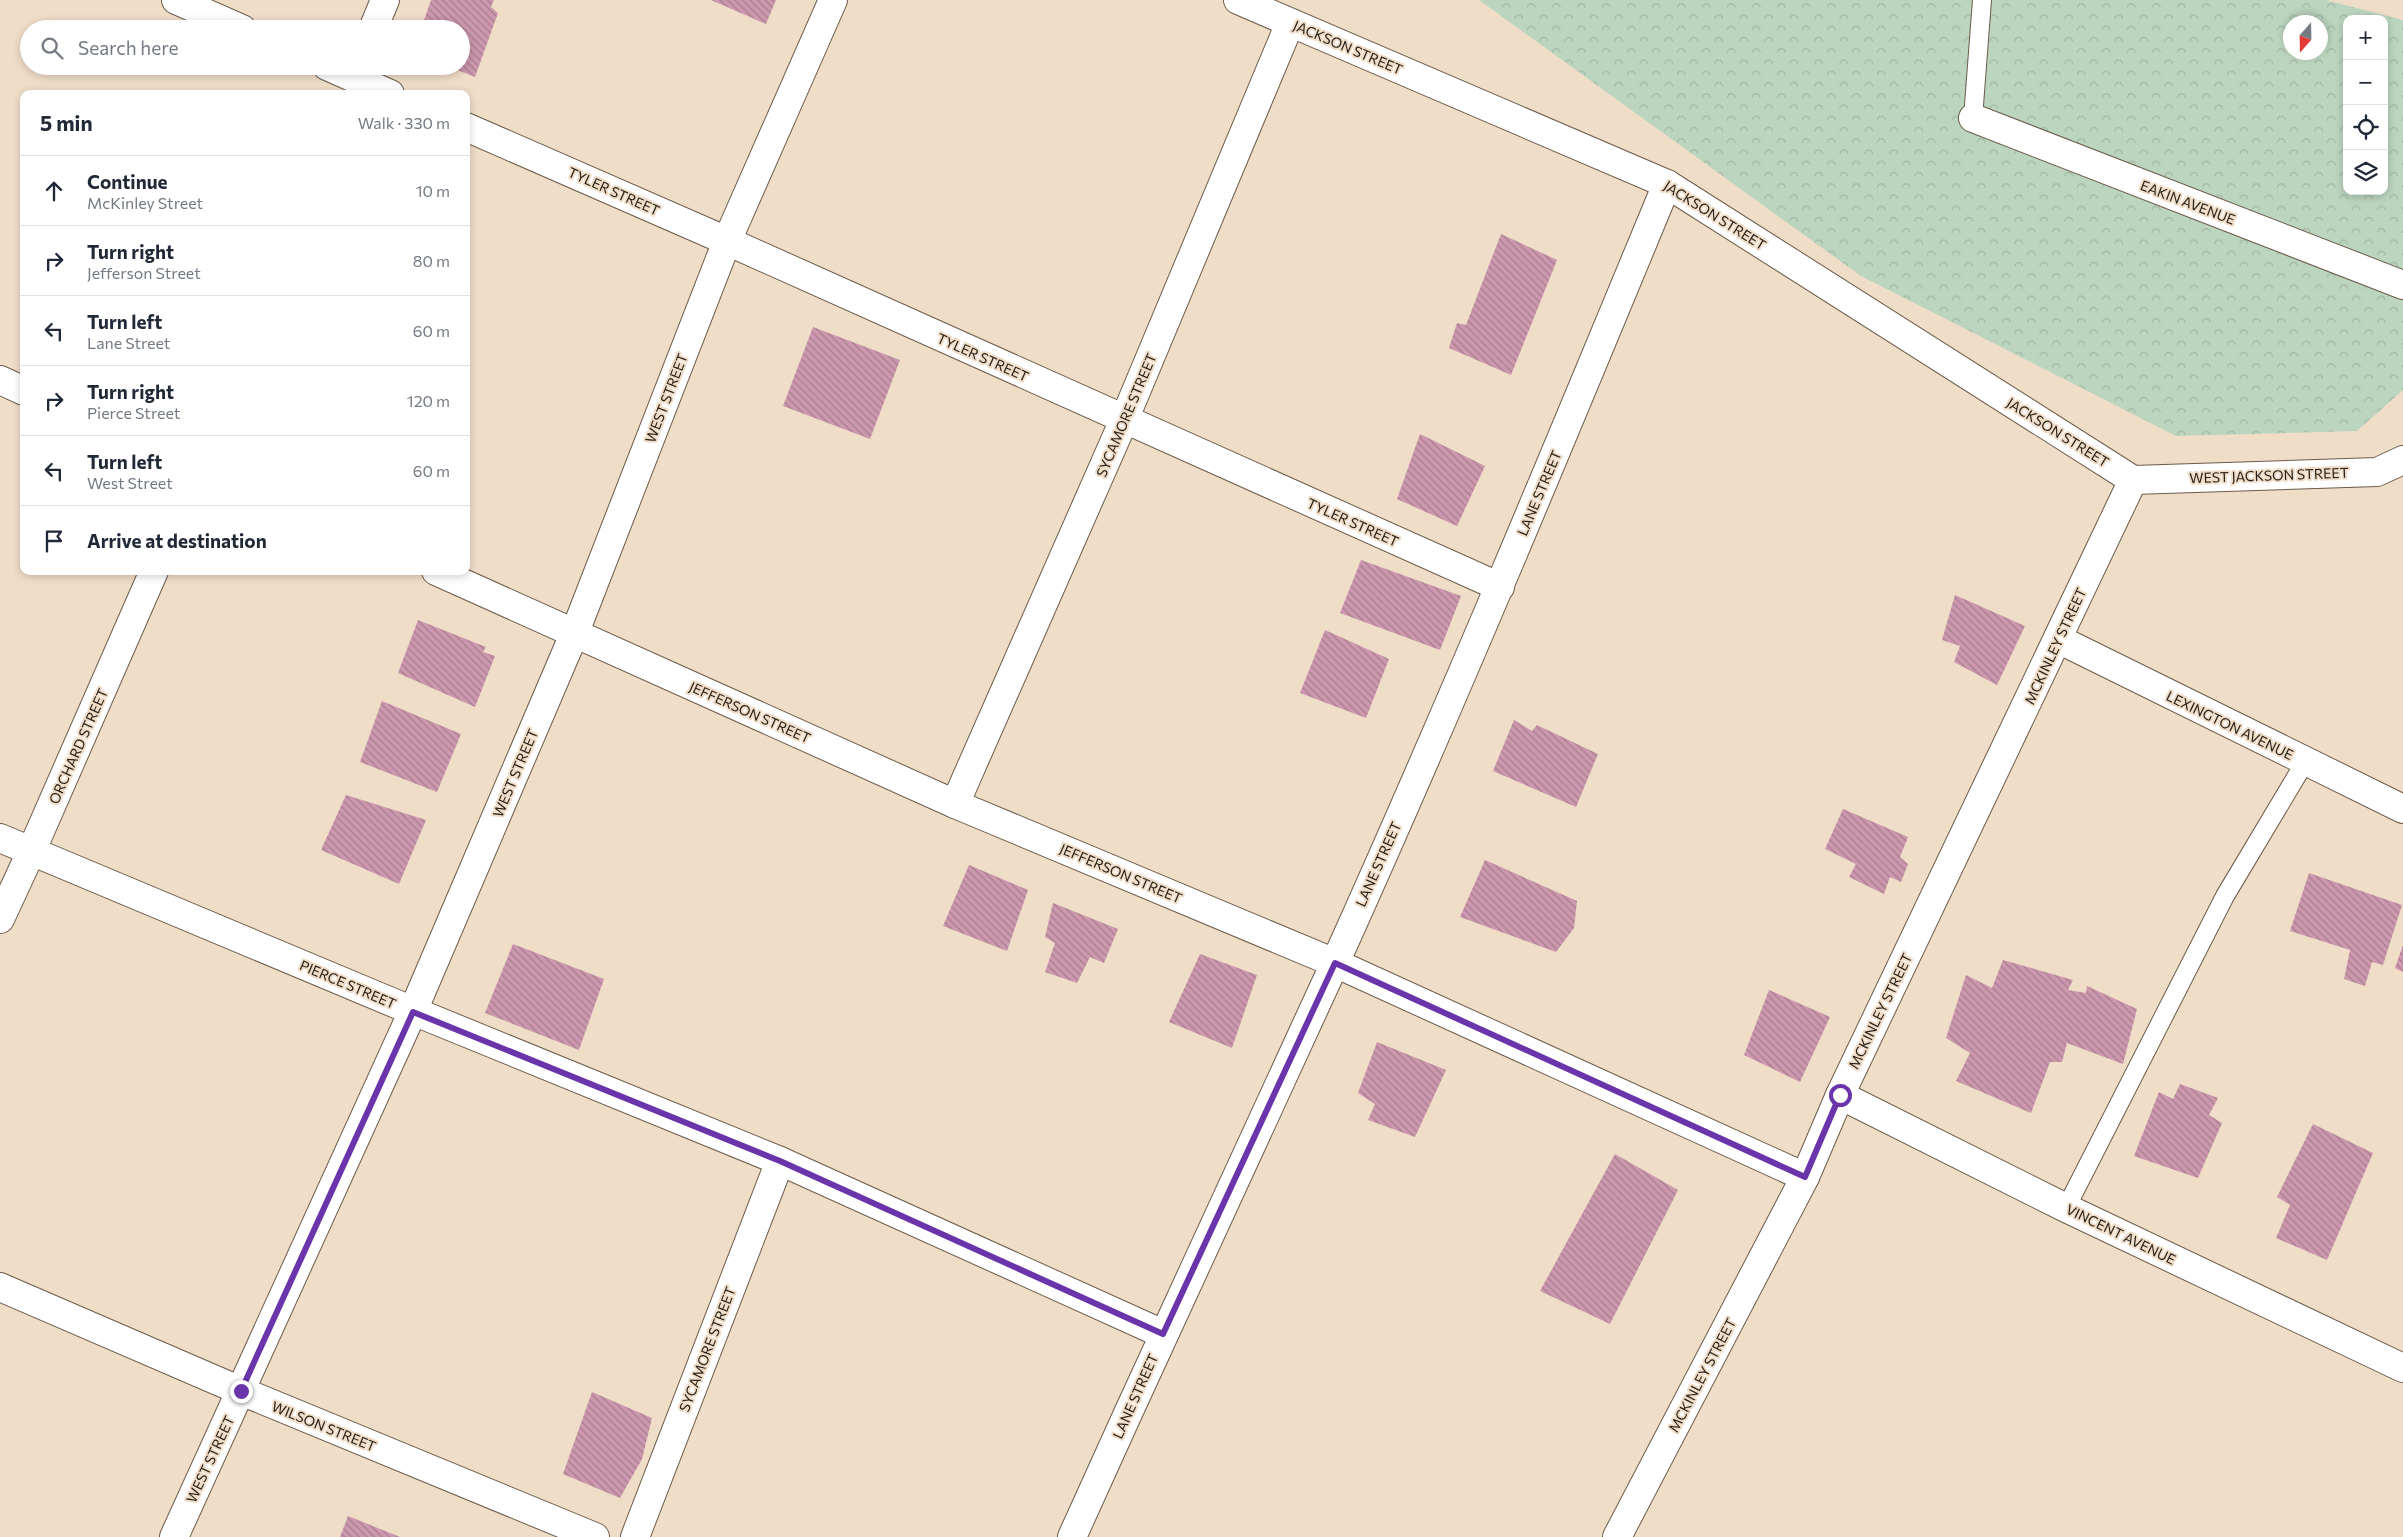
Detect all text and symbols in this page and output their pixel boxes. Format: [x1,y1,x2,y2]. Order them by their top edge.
north arrow [2283,15,2328,60]
map controls [2343,15,2388,195]
button: + [2343,15,2388,60]
street label: JACKSON STREET [1291,16,1405,78]
search box [20,20,470,75]
icon: search [38,34,66,62]
text: Search here [78,36,178,59]
button: − [2343,60,2388,105]
button: locate [2343,105,2388,150]
text: 5 min [40,110,93,135]
text: Walk · 330 m [358,113,450,132]
button: layers [2343,150,2388,195]
street label: TYLER STREET [566,163,662,219]
text: Continue [87,170,167,193]
street label: EAKIN AVENUE [2138,176,2238,228]
icon: ahead [40,177,68,205]
street label: JACKSON STREET [1661,177,1769,253]
text: 10 m [416,181,450,200]
text: McKinley Street [87,193,203,212]
text: Turn right [87,240,174,263]
icon: right [40,247,68,275]
text: 80 m [413,251,450,270]
text: Jefferson Street [87,263,201,282]
text: Turn left [87,310,162,333]
icon: left [40,317,68,345]
text: 60 m [413,321,450,340]
street label: TYLER STREET [935,329,1031,385]
text: Lane Street [87,333,170,352]
street label: WEST STREET [641,351,691,445]
street label: SYCAMORE STREET [1092,351,1160,479]
text: Turn right [87,380,174,403]
icon: right [40,387,68,415]
text: 120 m [407,391,450,410]
street label: JACKSON STREET [2004,394,2112,470]
text: Pierce Street [87,403,180,422]
street label: LANE STREET [1513,448,1565,538]
text: Turn left [87,450,162,473]
icon: left [40,457,68,485]
text: 60 m [413,461,450,480]
street label: WEST JACKSON STREET [2189,464,2349,486]
text: West Street [87,473,173,492]
street label: TYLER STREET [1305,494,1401,550]
icon: arrive [40,527,68,555]
text: Arrive at destination [87,529,267,552]
street label: MCKINLEY STREET [2021,585,2089,707]
street label: JEFFERSON STREET [687,678,813,746]
street label: ORCHARD STREET [45,686,111,806]
street label: LEXINGTON AVENUE [2164,687,2296,763]
street label: WEST STREET [489,726,541,820]
street label: LANE STREET [1352,819,1404,909]
street label: JEFFERSON STREET [1057,840,1185,906]
street label: MCKINLEY STREET [1845,950,1915,1072]
street label: PIERCE STREET [297,956,399,1012]
route start [1829,1084,1852,1107]
street label: VINCENT AVENUE [2063,1200,2179,1268]
street label: SYCAMORE STREET [675,1284,739,1414]
street label: MCKINLEY STREET [1665,1315,1739,1435]
street label: LANE STREET [1109,1351,1161,1441]
route end [230,1380,253,1403]
street label: WILSON STREET [269,1397,379,1455]
street label: WEST STREET [182,1413,238,1505]

